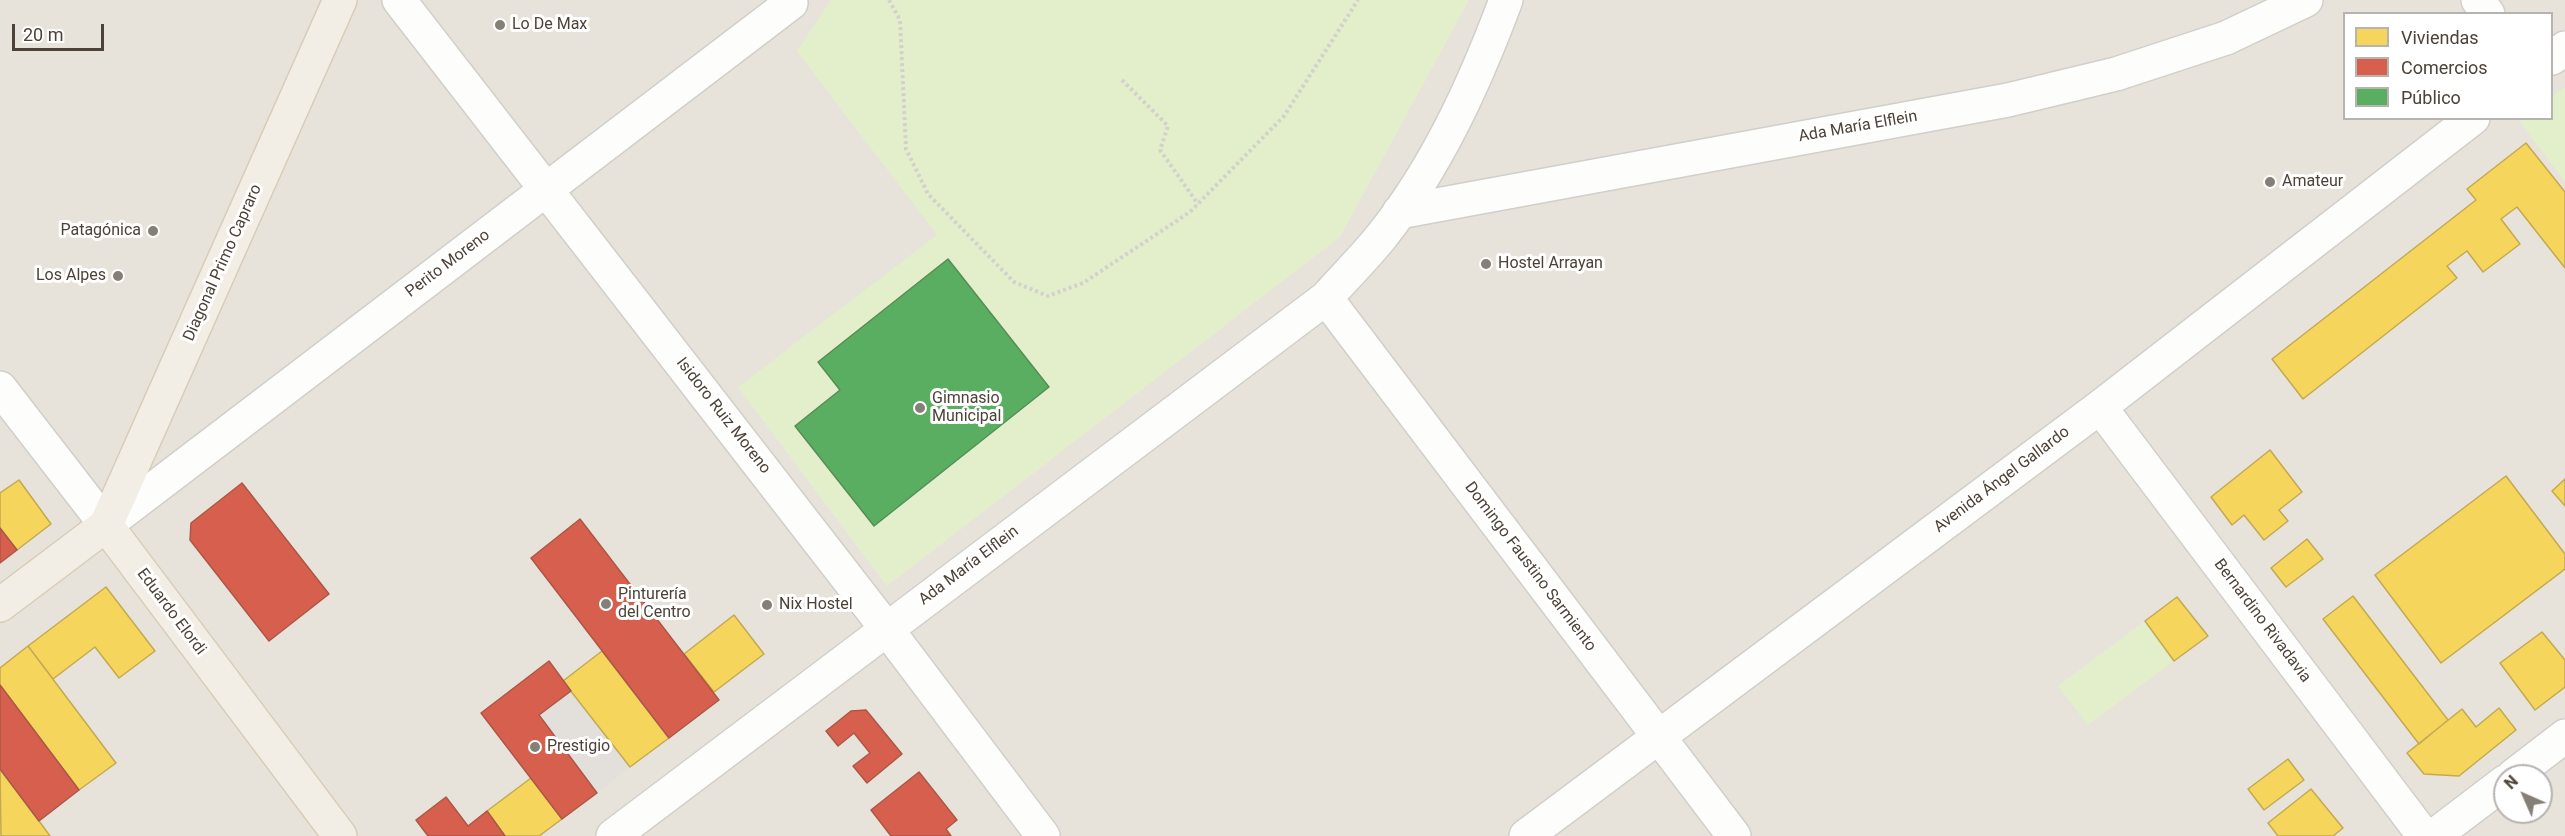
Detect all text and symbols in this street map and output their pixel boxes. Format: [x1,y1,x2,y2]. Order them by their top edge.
scale bar [15,12,106,50]
legend [2343,12,2553,120]
place label: Lo De Max [512,15,587,35]
marker: Lo De Max [493,18,507,32]
text: 20 m [23,24,63,45]
text: Viviendas [2401,27,2479,48]
text: Comercios [2401,57,2488,78]
text: Público [2401,87,2461,108]
street label: Ada María Elflein [1797,107,1919,147]
place label: Amateur [2282,172,2343,192]
marker: Amateur [2263,175,2277,189]
street label: Diagonal Primo Capraro [180,182,266,344]
place label: Patagónica [60,221,141,241]
marker: Patagónica [146,224,160,238]
street label: Perito Moreno [402,226,494,302]
place label: Hostel Arrayan [1498,254,1603,274]
marker: Hostel Arrayan [1479,257,1493,271]
place label: Los Alpes [36,266,106,286]
marker: Los Alpes [111,269,125,283]
street label: Isidoro Ruiz Moreno [672,354,774,478]
place label: Gimnasio Municipal [932,389,1001,427]
marker: Gimnasio Municipal [913,401,927,415]
street label: Avenida Ángel Gallardo [1930,423,2074,537]
street label: Domingo Faustino Sarmiento [1460,479,1600,655]
street label: Ada María Elflein [915,522,1023,610]
street label: Bernardino Rivadavia [2209,555,2315,687]
street label: Eduardo Elordi [132,565,210,659]
place label: Pinturería del Centro [618,585,691,623]
place label: Nix Hostel [779,595,853,615]
marker: Pinturería del Centro [599,597,613,611]
marker: Nix Hostel [760,598,774,612]
place label: Prestigio [547,737,610,757]
marker: Prestigio [528,740,542,754]
north arrow [2493,764,2553,824]
text: N [2501,772,2522,793]

